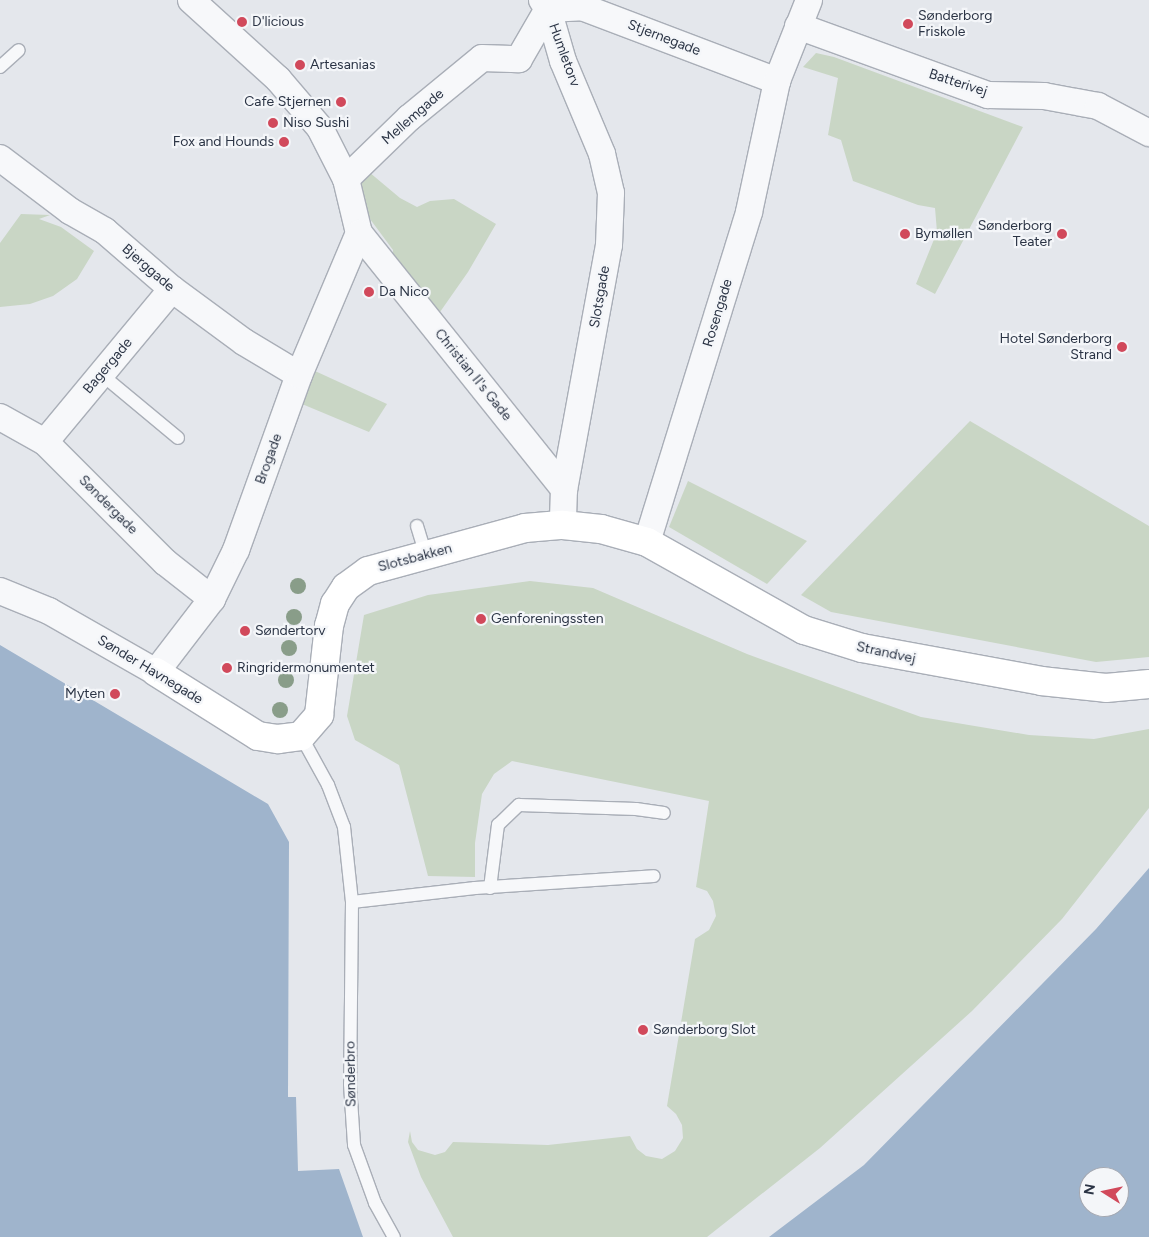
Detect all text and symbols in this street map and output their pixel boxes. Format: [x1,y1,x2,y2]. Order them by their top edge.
place label: Sønderborg Friskole [918,8,992,40]
place label: D'licious [252,14,304,30]
marker: D'licious [236,16,248,28]
street label: Stjernegade [625,16,703,60]
marker: Sønderborg Friskole [902,18,914,30]
street label: Humletorv [545,21,583,89]
place label: Artesanias [310,57,375,73]
marker: Artesanias [294,59,306,71]
street label: Batterivej [927,66,989,100]
street label: Mellemgade [379,86,447,148]
place label: Cafe Stjernen [244,94,331,110]
marker: Cafe Stjernen [335,96,347,108]
place label: Niso Sushi [283,115,349,131]
marker: Niso Sushi [267,117,279,129]
place label: Fox and Hounds [173,134,274,150]
marker: Fox and Hounds [278,136,290,148]
place label: Sønderborg Teater [978,218,1052,250]
place label: Bymøllen [915,226,973,242]
marker: Bymøllen [899,228,911,240]
marker: Sønderborg Teater [1056,228,1068,240]
street label: Bjerggade [118,241,178,295]
street label: Slotsgade [586,265,614,329]
street label: Rosengade [700,277,736,349]
place label: Da Nico [379,284,429,300]
marker: Da Nico [363,286,375,298]
street label: Christian II's Gade [431,326,515,424]
place label: Hotel Sønderborg Strand [1000,331,1112,364]
street label: Bagergade [80,335,136,397]
marker: Hotel Sønderborg Strand [1116,341,1128,353]
street label: Brogade [252,431,286,487]
street label: Søndergade [75,472,141,538]
street label: Slotsbakken [376,540,454,576]
place label: Genforeningssten [491,611,604,627]
marker: Genforeningssten [475,613,487,625]
place label: Søndertorv [255,623,325,639]
marker: Søndertorv [239,625,251,637]
street label: Sønder Havnegade [94,632,206,708]
street label: Strandvej [855,639,917,667]
place label: Ringridermonumentet [237,660,375,676]
marker: Ringridermonumentet [221,662,233,674]
place label: Myten [65,686,105,702]
marker: Myten [109,688,121,700]
place label: Sønderborg Slot [653,1022,756,1038]
marker: Sønderborg Slot [637,1024,649,1036]
street label: Sønderbro [342,1041,360,1107]
north arrow [1079,1167,1129,1217]
text: N [1080,1183,1099,1196]

